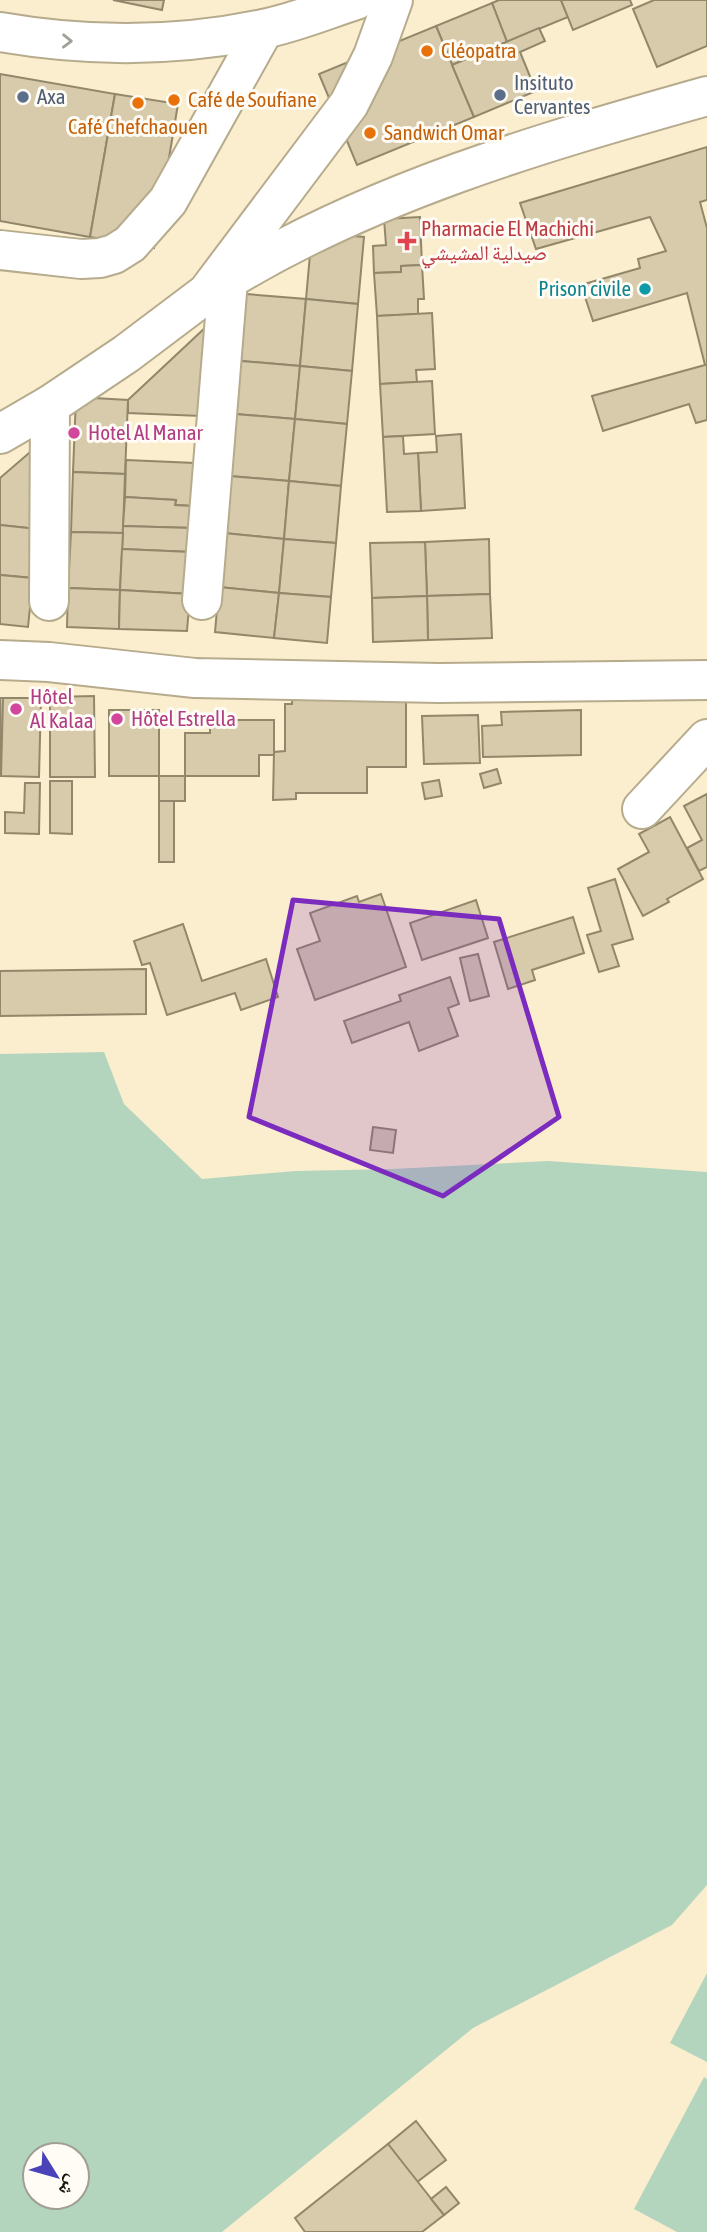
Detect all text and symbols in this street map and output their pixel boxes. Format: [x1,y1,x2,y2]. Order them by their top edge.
one-way arrow [63,33,73,49]
place label: Cléopatra [441,38,516,62]
marker: Cléopatra [419,43,435,59]
place label: Insituto Cervantes [514,70,590,118]
place label: Axa [37,84,66,108]
place label: Café de Soufiane [188,87,317,111]
marker: Insituto Cervantes [492,87,508,103]
marker: Axa [15,89,31,105]
marker: Café de Soufiane [166,92,182,108]
marker: Café Chefchaouen [130,95,146,111]
place label: Café Chefchaouen [68,114,208,138]
place label: Sandwich Omar [384,120,505,144]
marker: Sandwich Omar [362,125,378,141]
place label: Pharmacie El Machichi صيدلية المشيشي [421,216,594,269]
marker: Pharmacie El Machichi صيدلية المشيشي [399,233,415,249]
place label: Prison civile [538,276,631,300]
marker: Prison civile [637,281,653,297]
place label: Hotel Al Manar [88,420,203,444]
marker: Hotel Al Manar [66,425,82,441]
place label: Hôtel Al Kalaa [30,684,93,732]
marker: Hôtel Al Kalaa [8,701,24,717]
place label: Hôtel Estrella [131,706,236,730]
marker: Hôtel Estrella [109,711,125,727]
north arrow [21,2141,91,2211]
text: ش [54,2171,84,2201]

